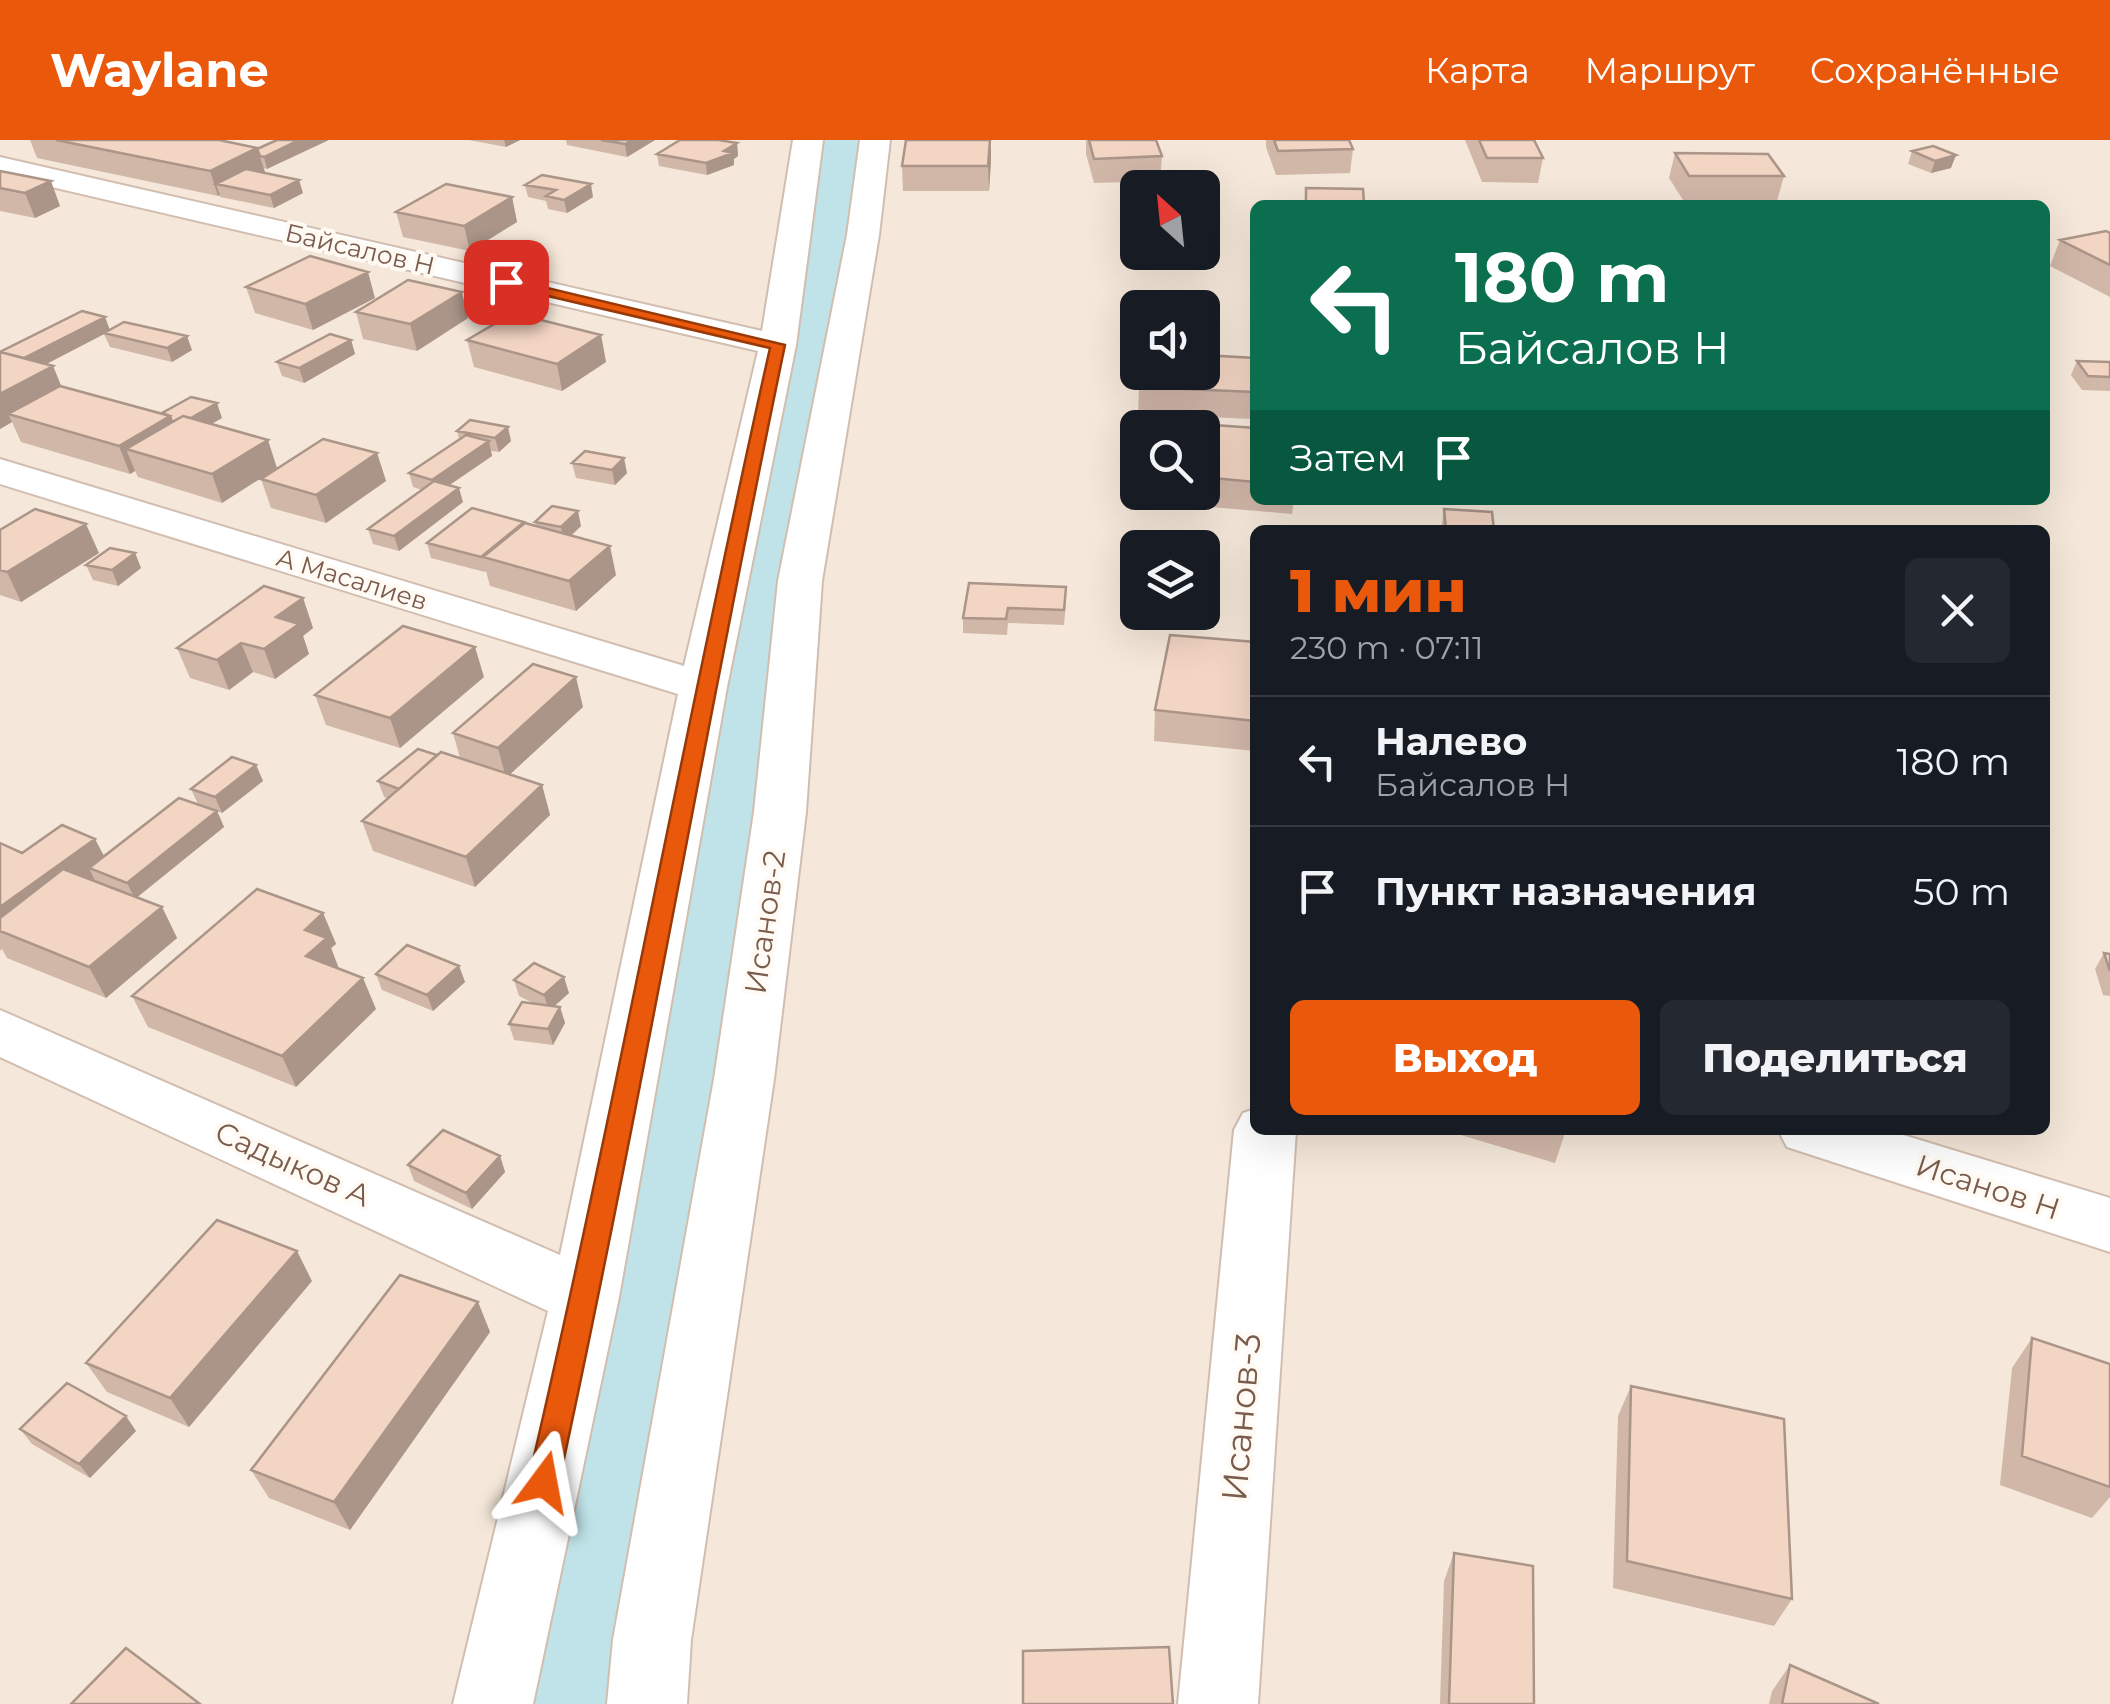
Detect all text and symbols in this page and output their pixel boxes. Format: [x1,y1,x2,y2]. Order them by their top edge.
text: Waylane [50,41,269,99]
text: Карта [1425,49,1530,92]
text: Маршрут [1585,49,1755,92]
text: Сохранённые [1810,49,2060,92]
north arrow [1120,170,1220,270]
map controls [1120,170,1220,630]
street label: Байсалов Н [282,217,438,281]
text: 180 m [1455,234,1669,320]
pin [464,240,549,325]
icon: left [1290,240,1420,370]
icon: arrive [479,255,534,310]
button: sound [1120,290,1220,390]
text: Байсалов Н [1455,320,1730,375]
button: search [1120,410,1220,510]
icon: arrive [1426,430,1481,485]
text: Затем [1290,434,1406,481]
button: layers [1120,530,1220,630]
street label: А Масалиев [273,542,431,616]
text: 1 мин [1290,554,1467,627]
button: close [1905,558,2010,663]
text: 230 m · 07:11 [1290,628,1484,667]
text: Налево [1375,718,1527,765]
icon: left [1290,734,1345,789]
text: 180 m [1897,738,2010,785]
text: Байсалов Н [1375,765,1570,804]
street label: Исанов-2 [737,848,793,996]
icon: arrive [1290,864,1345,919]
text: Пункт назначения [1375,868,1757,915]
text: 50 m [1913,868,2010,915]
button: Выход [1290,1000,1640,1115]
button: Поделиться [1660,1000,2010,1115]
street label: Садыков А [210,1113,376,1215]
street label: Исанов Н [1911,1146,2065,1228]
street label: Исанов-3 [1212,1331,1270,1503]
position arrow [492,1430,596,1534]

